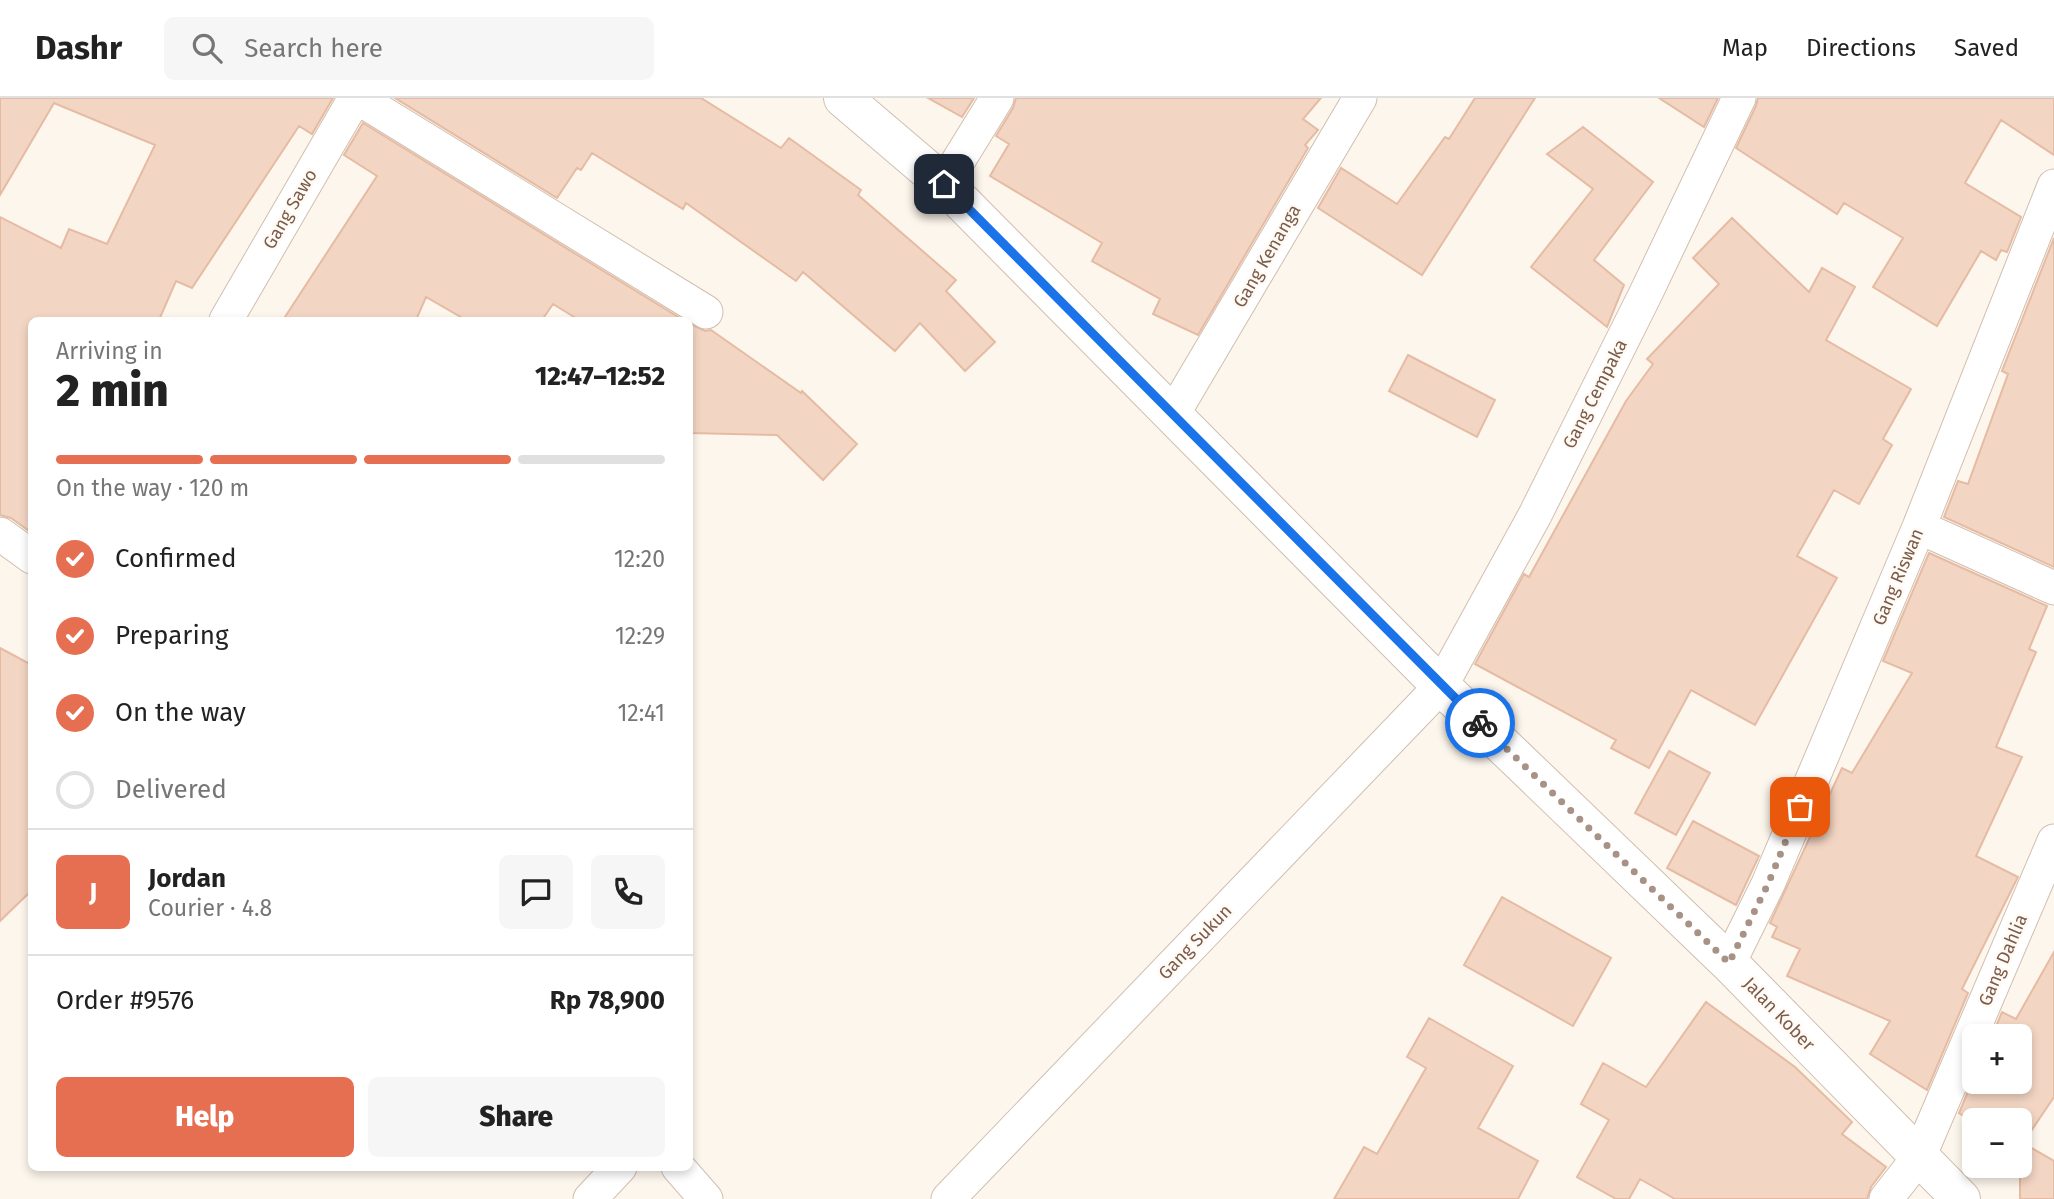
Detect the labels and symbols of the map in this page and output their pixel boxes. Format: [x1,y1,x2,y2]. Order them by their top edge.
pin [914,154,974,214]
street label: Gang Sawo [258,165,322,253]
street label: Gang Kenanga [1229,200,1305,312]
street label: Gang Cempaka [1558,336,1632,452]
street label: Gang Riswan [1868,525,1928,629]
courier [1445,688,1515,758]
pin [1770,777,1830,837]
street label: Gang Sukun [1154,900,1236,984]
street label: Gang Dahlia [1974,911,2032,1009]
street label: Jalan Kober [1739,973,1819,1055]

